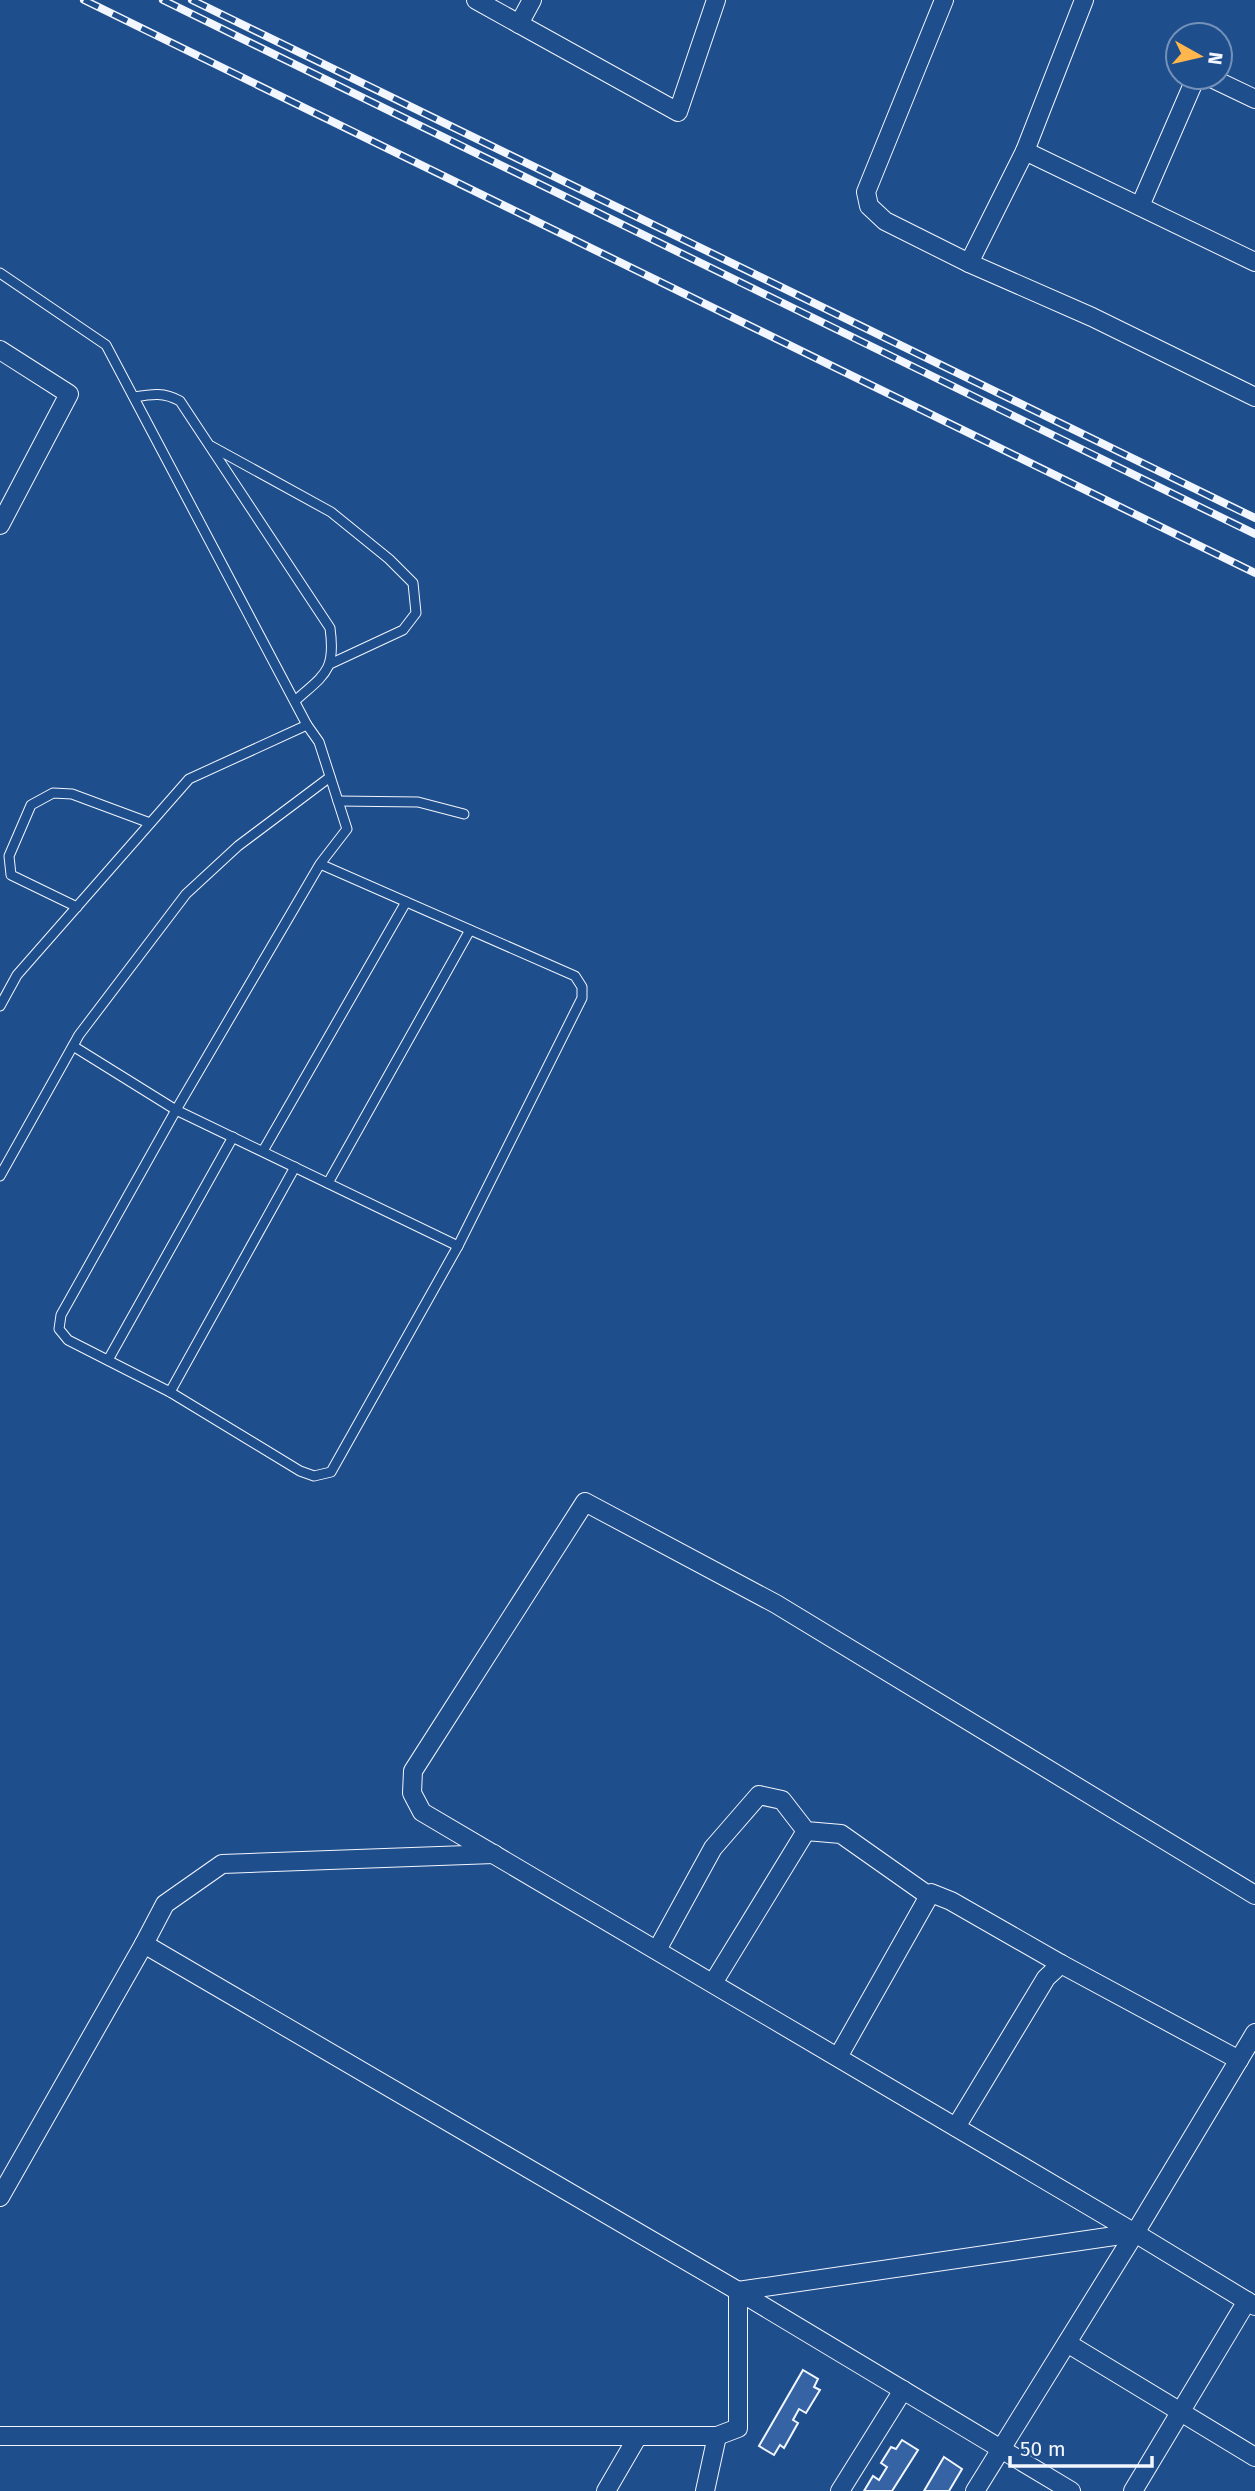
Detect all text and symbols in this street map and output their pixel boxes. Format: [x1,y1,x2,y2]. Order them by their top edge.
north arrow [1164,21,1234,91]
text: N [1203,50,1228,66]
scale bar [1010,2424,1152,2468]
text: 50 m [1020,2436,1066,2462]

